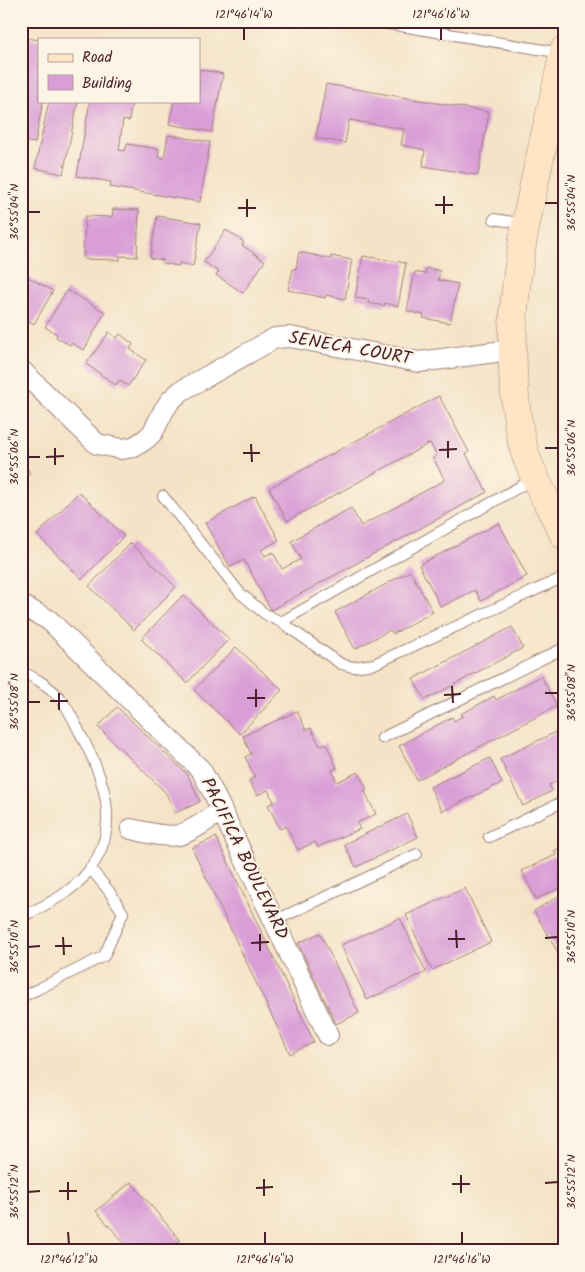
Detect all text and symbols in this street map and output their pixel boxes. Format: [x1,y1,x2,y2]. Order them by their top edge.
text: 121°46'14"W [215,5,273,24]
text: 121°46'16"W [412,5,470,24]
legend [38,38,200,102]
text: Road [82,46,113,70]
text: Building [82,72,132,96]
text: 36°55'04"N [562,175,581,231]
text: 36°55'04"N [5,184,24,240]
street label: SENECA COURT [286,324,415,374]
text: 36°55'06"N [562,420,581,477]
text: 36°55'06"N [5,429,24,486]
text: 36°55'08"N [562,664,581,722]
text: 36°55'08"N [5,673,24,731]
street label: PACIFICA BOULEVARD [192,773,296,945]
text: 36°55'10"N [562,910,581,964]
text: 36°55'10"N [5,920,24,974]
text: 36°55'12"N [562,1154,581,1210]
text: 36°55'12"N [5,1164,24,1220]
text: 121°46'12"W [40,1250,98,1269]
text: 121°46'14"W [236,1250,294,1269]
text: 121°46'16"W [433,1250,491,1269]

